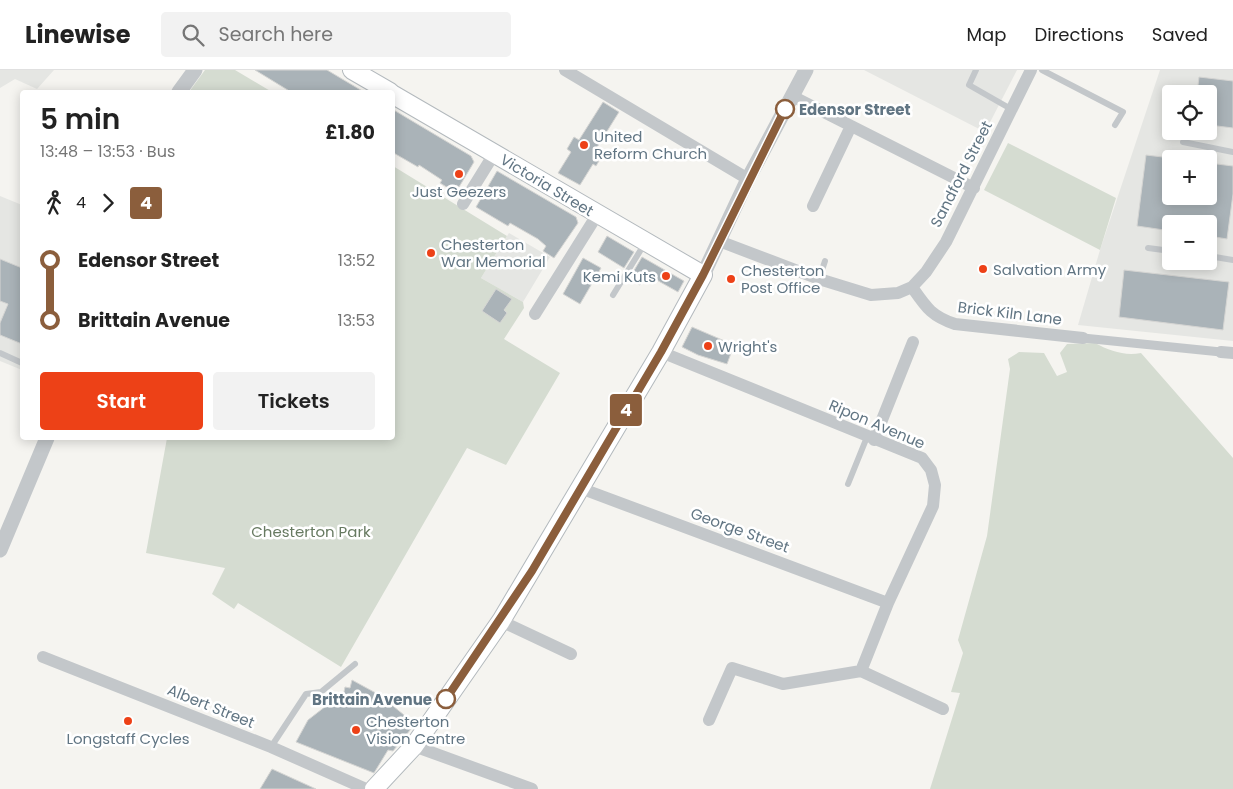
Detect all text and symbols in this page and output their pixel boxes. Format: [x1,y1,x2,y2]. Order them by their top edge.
search box [161,12,511,57]
text: Linewise [25,18,131,51]
icon: search [179,21,207,49]
text: Search here [219,21,333,48]
text: Map [967,22,1006,47]
text: Directions [1034,22,1124,47]
text: Saved [1152,22,1208,47]
map controls [1162,85,1217,270]
button: locate [1162,85,1217,140]
marker: Edensor Street [775,99,795,119]
place label: Edensor Street [799,99,910,120]
text: 5 min [40,100,120,139]
street label: Sandford Street [925,117,997,231]
text: £1.80 [325,119,375,146]
place label: United Reform Church [594,126,707,164]
marker: United Reform Church [578,139,590,151]
text: 13:48 – 13:53 · Bus [40,140,175,163]
street label: Victoria Street [496,149,598,221]
button: + [1162,150,1217,205]
marker: Just Geezers [453,168,465,180]
place label: Just Geezers [412,181,506,202]
icon: walk [40,189,68,217]
icon: forward [94,189,122,217]
text: 4 [140,190,152,215]
text: 4 [76,191,86,214]
button: − [1162,215,1217,270]
place label: Chesterton War Memorial [441,234,546,272]
text: Edensor Street [78,247,219,274]
marker: Chesterton War Memorial [425,247,437,259]
text: 13:52 [338,249,375,272]
place label: Salvation Army [993,259,1107,280]
place label: Chesterton Post Office [741,260,824,298]
marker: Salvation Army [977,263,989,275]
place label: Kemi Kuts [583,266,656,287]
marker: Kemi Kuts [660,270,672,282]
marker: Chesterton Post Office [725,273,737,285]
street label: Brick Kiln Lane [957,296,1063,330]
text: Brittain Avenue [78,307,230,334]
text: 13:53 [338,309,375,332]
place label: Wright's [718,336,778,357]
marker: Wright's [702,340,714,352]
button: Start [40,372,203,430]
button: Tickets [213,372,375,430]
line badge: 4 [610,394,642,426]
street label: Ripon Avenue [826,394,928,454]
text: 4 [620,397,632,422]
street label: George Street [688,502,792,558]
park label: Chesterton Park [251,521,371,542]
street label: Albert Street [164,679,258,733]
place label: Brittain Avenue [312,689,432,710]
marker: Brittain Avenue [436,689,456,709]
place label: Chesterton Vision Centre [366,711,465,749]
marker: Longstaff Cycles [122,715,134,727]
marker: Chesterton Vision Centre [350,724,362,736]
place label: Longstaff Cycles [66,728,190,749]

